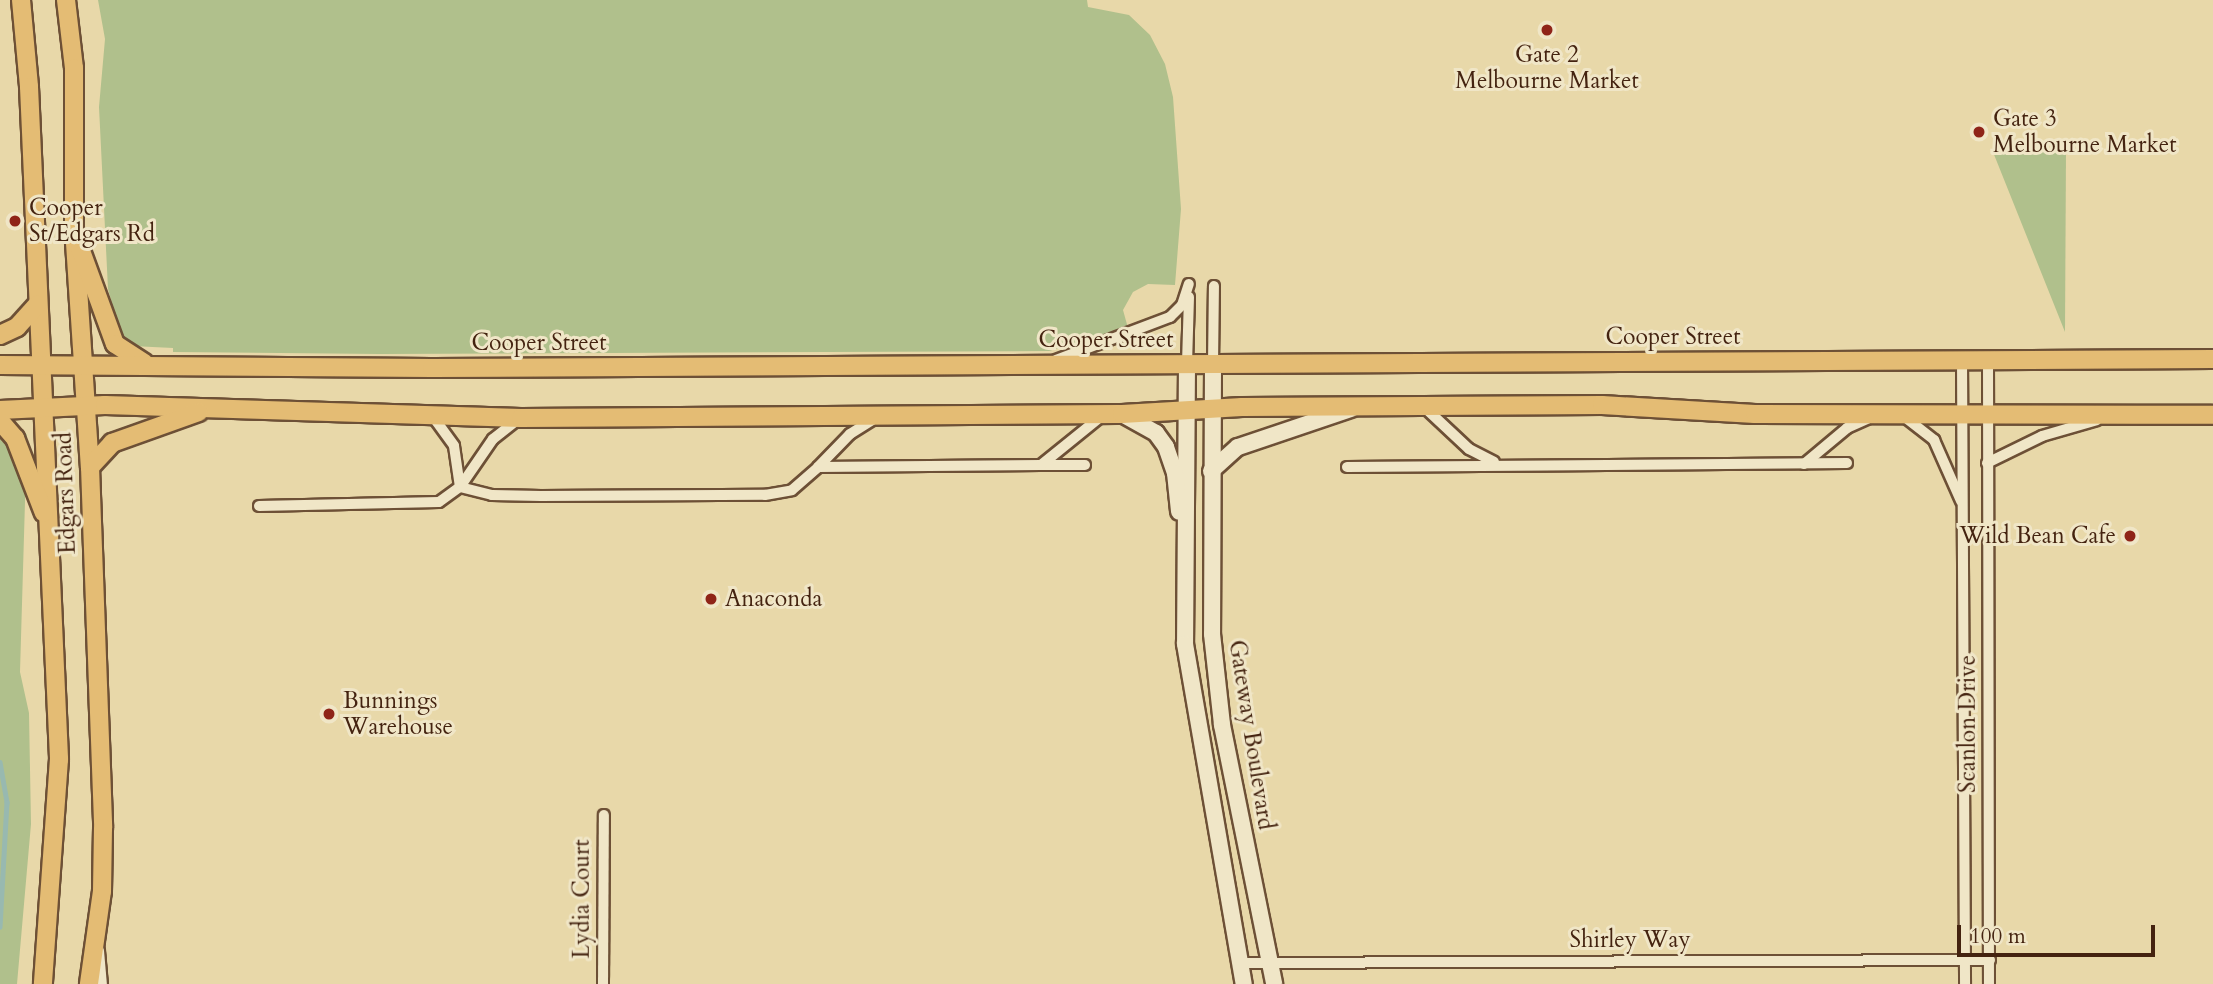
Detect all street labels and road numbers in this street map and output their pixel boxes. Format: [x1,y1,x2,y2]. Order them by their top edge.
street label: Cooper Street [1605,323,1741,351]
street label: Cooper Street [1038,326,1174,354]
street label: Cooper Street [471,329,607,357]
street label: Edgars Road [50,432,82,554]
street label: Gateway Boulevard [1222,638,1280,832]
street label: Scanlon Drive [1954,655,1982,793]
street label: Lydia Court [568,839,596,959]
street label: Shirley Way [1569,926,1691,954]

